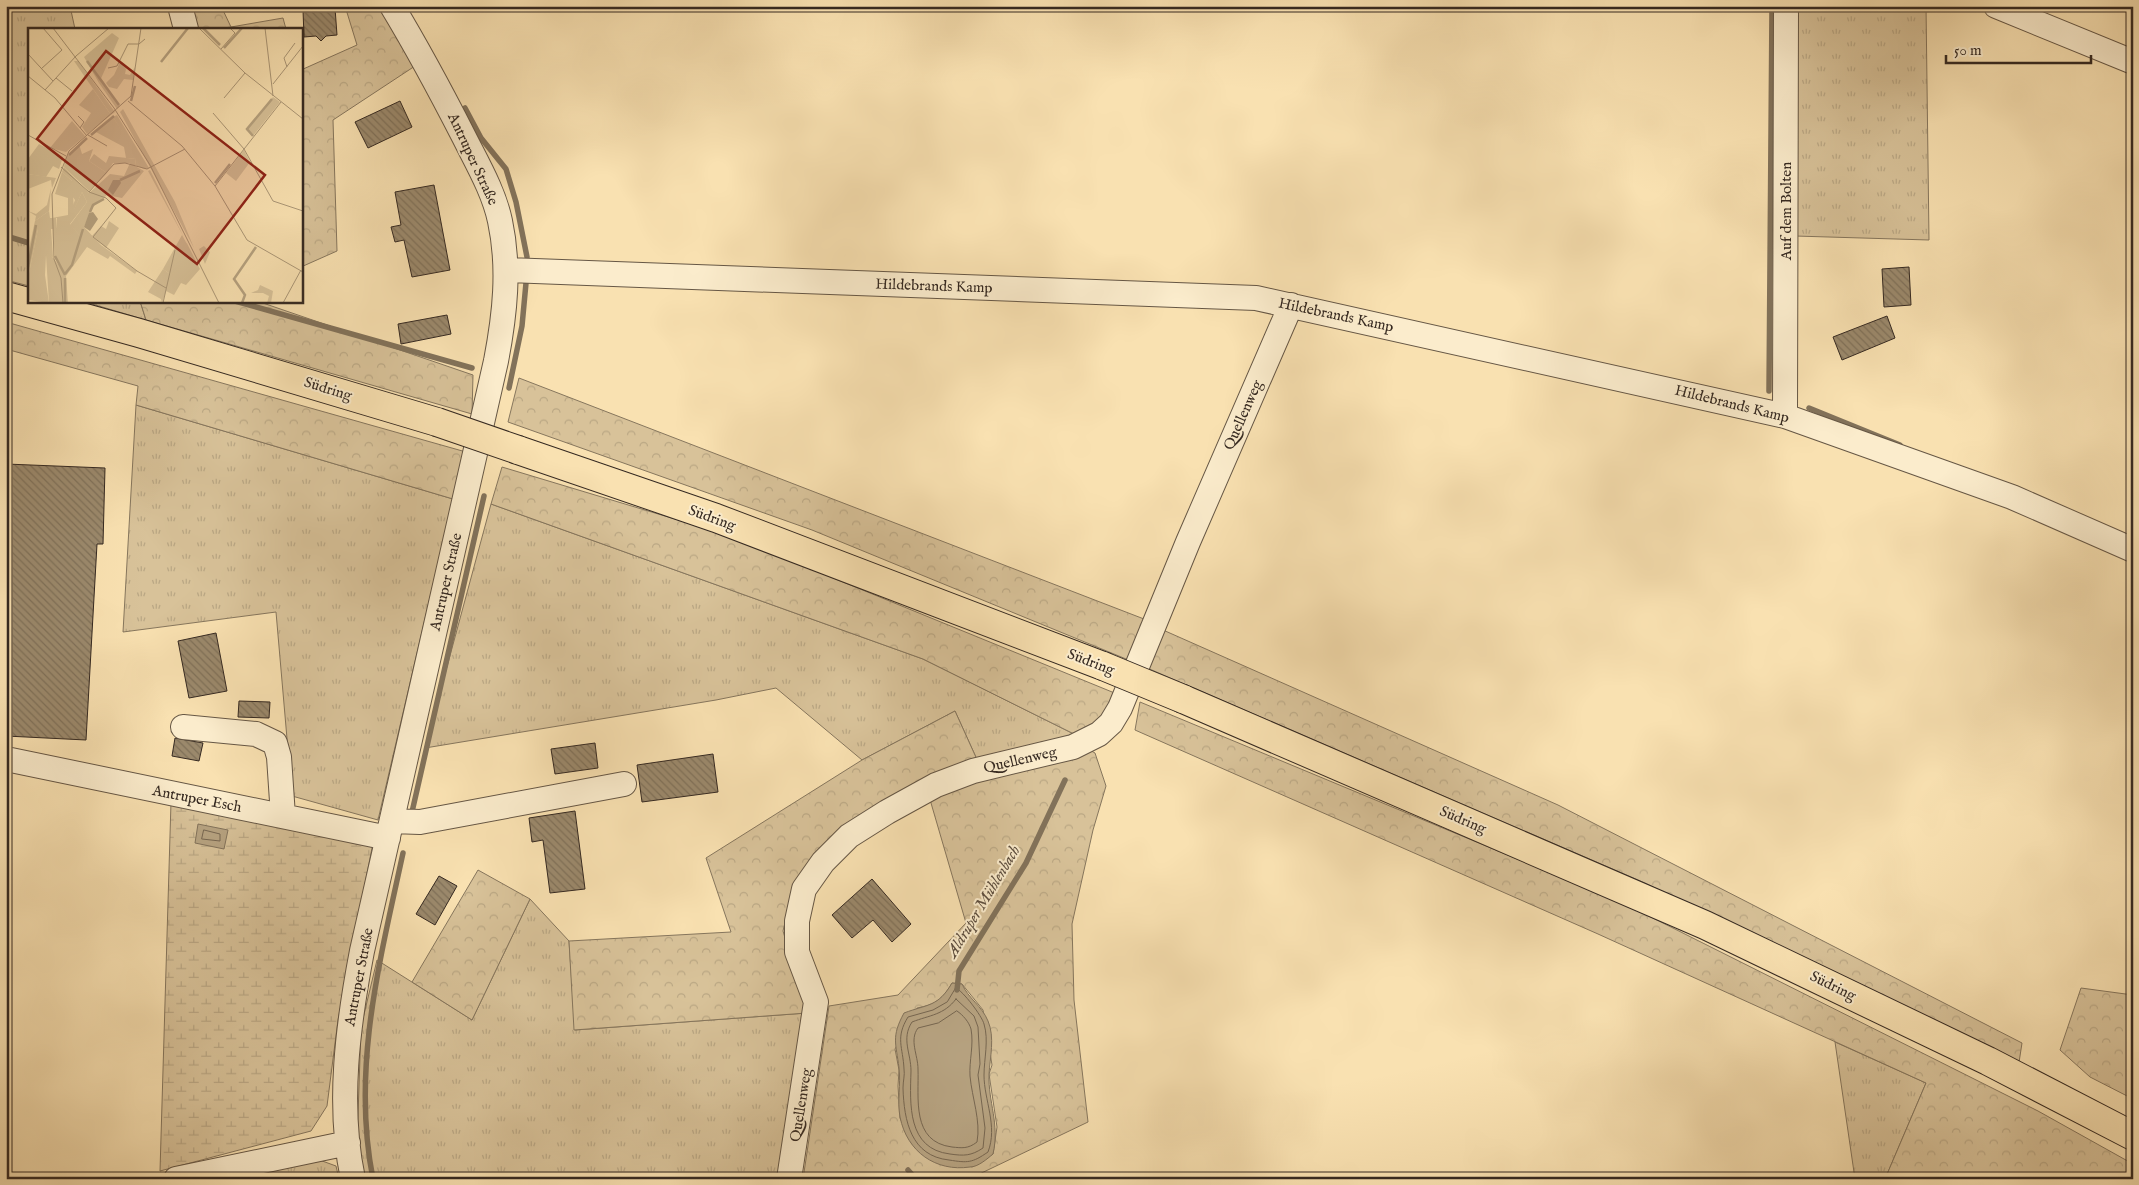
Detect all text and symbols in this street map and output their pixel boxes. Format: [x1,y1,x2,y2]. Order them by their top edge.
inset map [28,28,302,302]
scale bar [1946,32,2092,64]
text: 50 m [1954,41,1982,60]
street label: Antruper Straße [443,109,503,208]
street label: Auf dem Bolten [1777,162,1796,261]
street label: Hildebrands Kamp [875,274,993,298]
street label: Hildebrands Kamp [1277,294,1395,336]
street label: Südring [302,373,355,406]
street label: Quellenweg [1219,376,1267,453]
street label: Hildebrands Kamp [1673,381,1791,427]
street label: Südring [686,501,739,536]
street label: Antruper Straße [425,531,467,634]
street label: Südring [1065,644,1118,680]
street label: Quellenweg [982,742,1059,778]
street label: Antruper Esch [150,781,243,817]
street label: Südring [1437,802,1490,839]
water label: Aldruper Mühlenbach [942,842,1025,963]
street label: Antruper Straße [340,926,378,1029]
street label: Südring [1807,967,1860,1006]
street label: Quellenweg [786,1066,816,1143]

